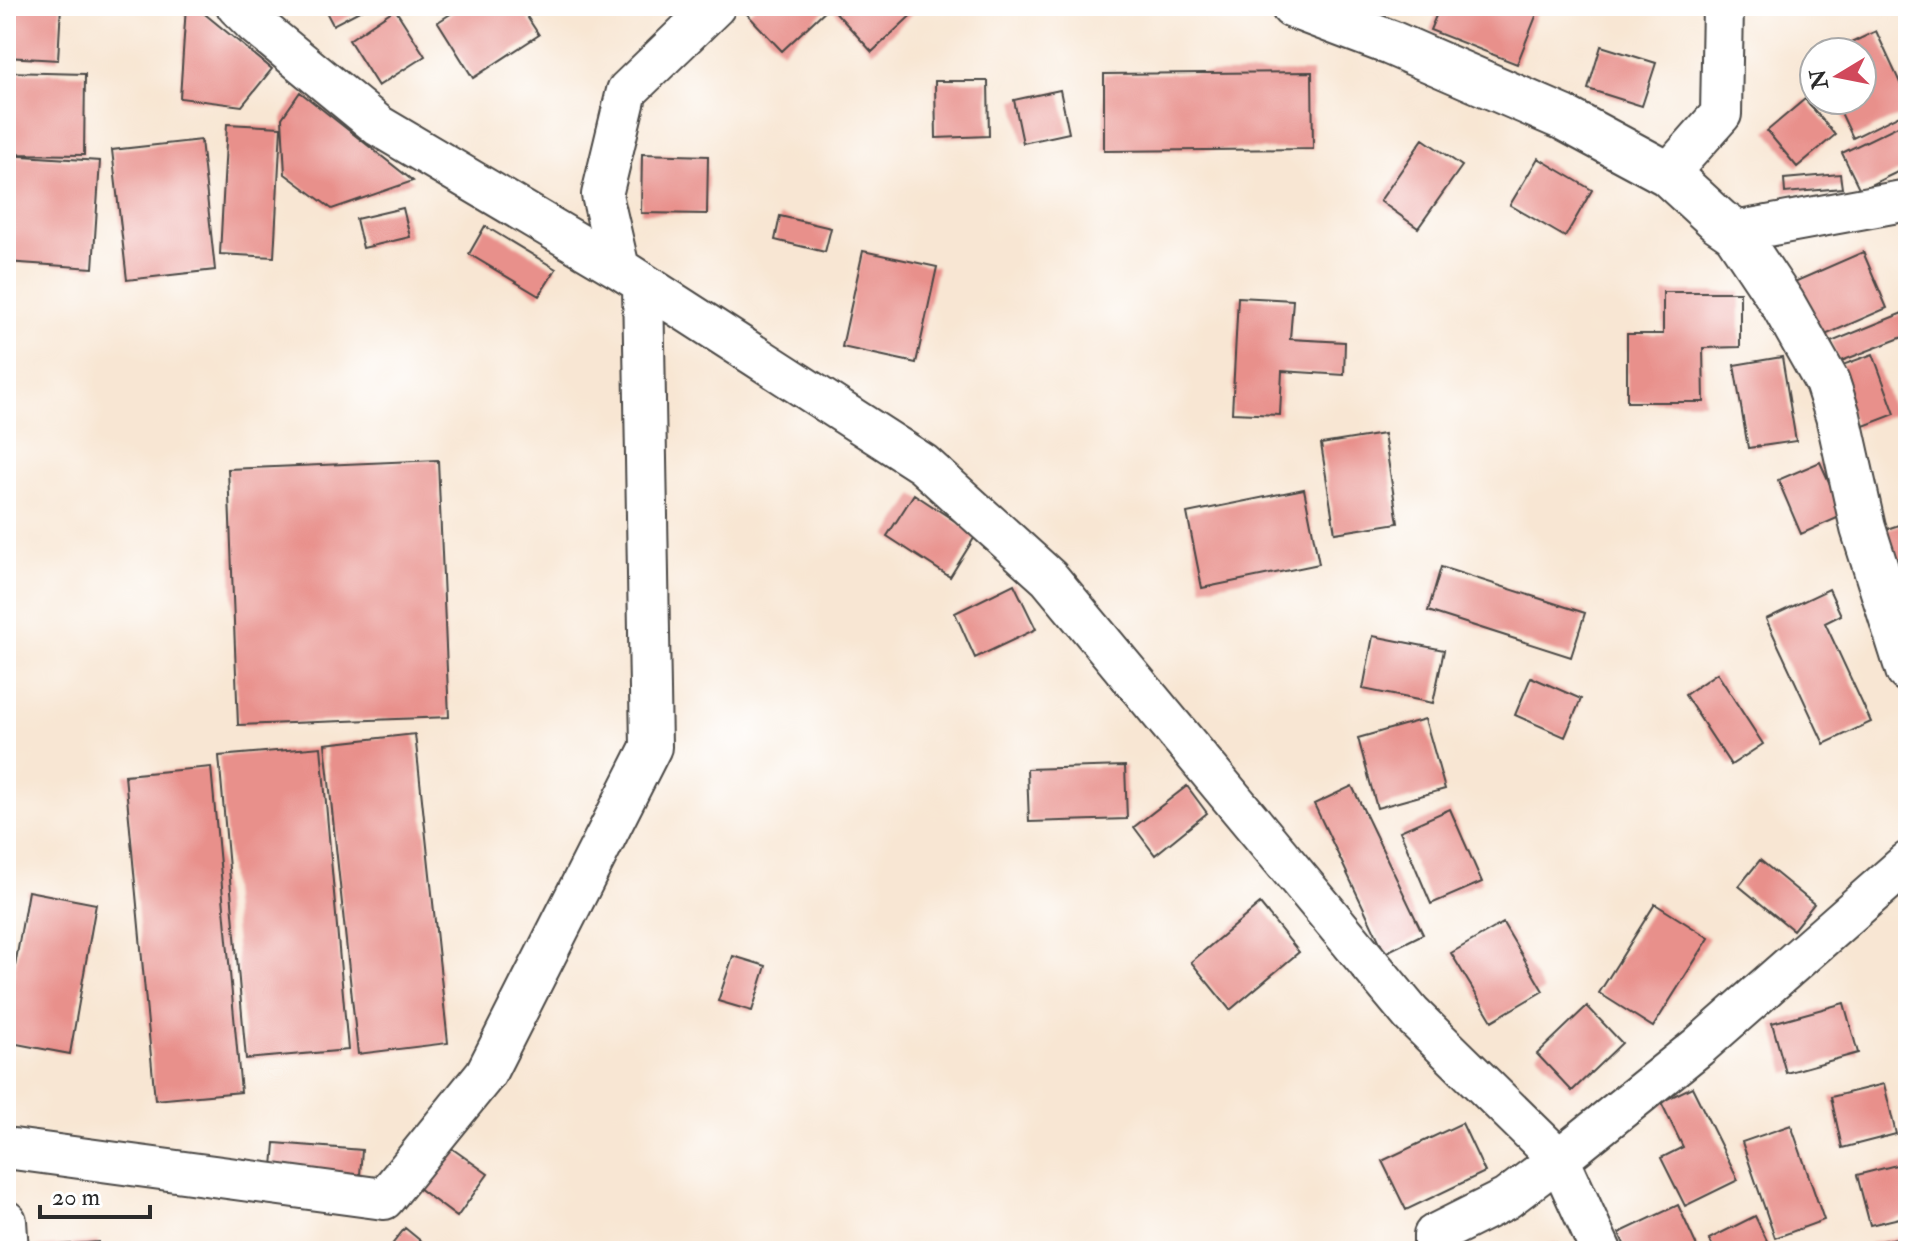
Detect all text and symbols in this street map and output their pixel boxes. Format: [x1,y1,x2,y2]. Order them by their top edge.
north arrow [1798,36,1878,116]
text: N [1804,67,1835,92]
scale bar [40,1169,150,1219]
text: 20 m [52,1182,101,1213]

